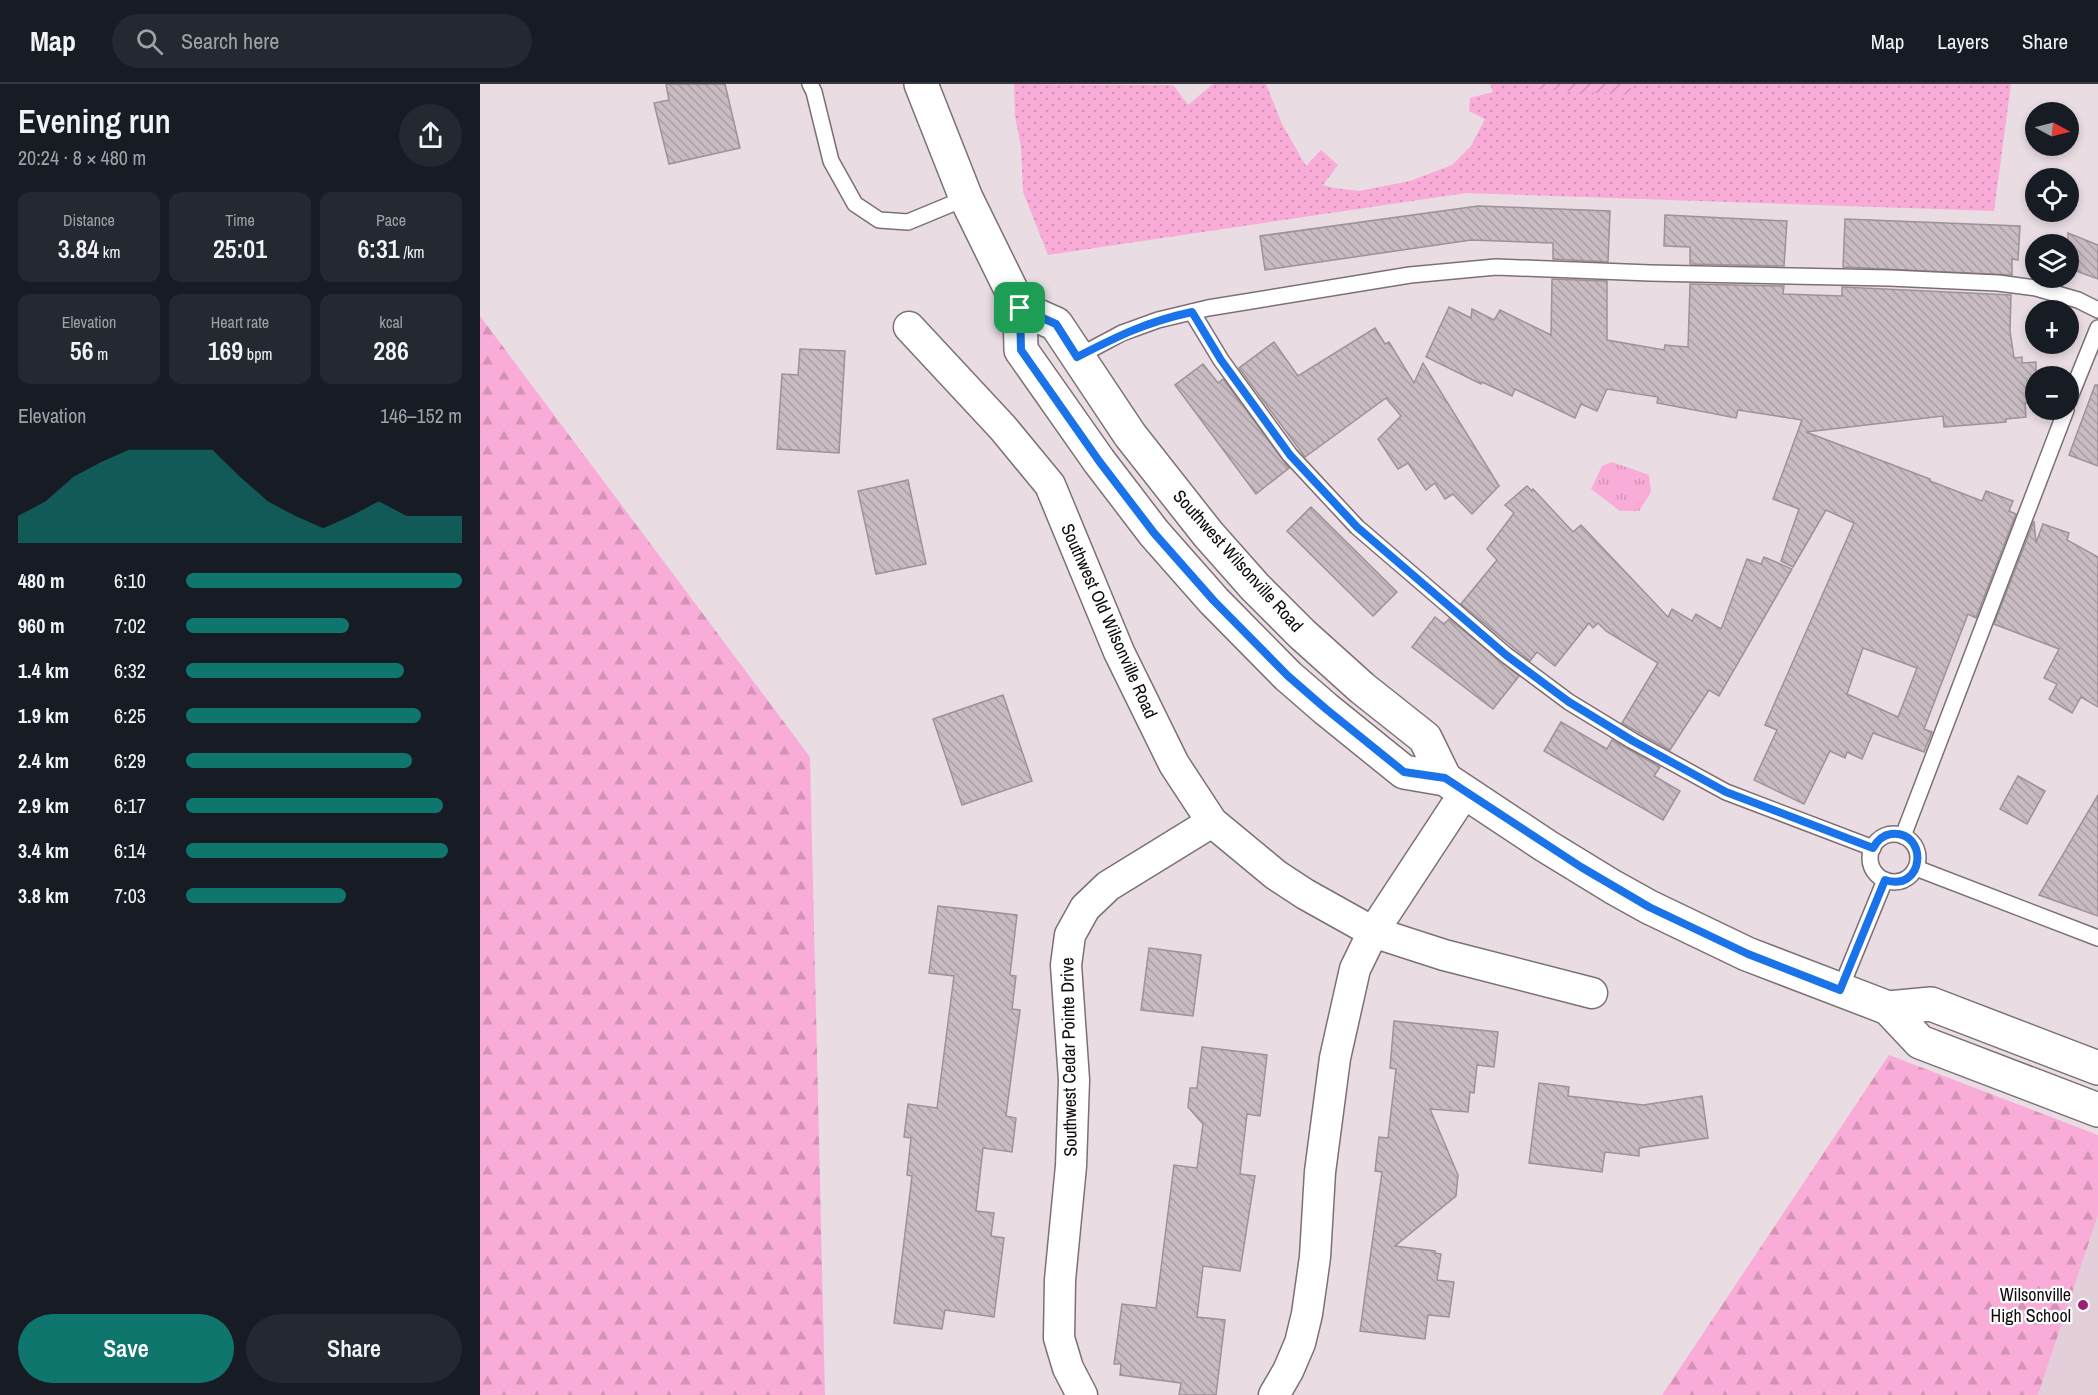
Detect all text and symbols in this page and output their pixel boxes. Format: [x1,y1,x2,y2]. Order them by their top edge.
search box [112,14,532,68]
text: Map [30,22,76,60]
icon: search [133,25,166,58]
text: Search here [181,26,279,56]
text: Map [1871,27,1904,56]
text: Layers [1937,27,1989,56]
text: Share [2022,27,2068,56]
text: Evening run [18,99,171,143]
north arrow [2025,102,2079,156]
map controls [2025,102,2079,420]
button: share [399,104,462,167]
text: 20:24 · 8 × 480 m [18,144,146,171]
button: locate [2025,168,2079,222]
text: Distance [63,209,115,231]
text: Time [225,209,255,231]
text: Pace [376,209,406,231]
text: 3.84 [58,231,99,266]
text: 25:01 [213,231,267,266]
text: 6:31 [357,231,400,266]
button: layers [2025,234,2079,288]
text: km [99,241,120,263]
text: /km [400,241,425,263]
pin [994,282,1045,333]
icon: arrive [1003,291,1036,324]
button: + [2025,300,2079,354]
text: Elevation [62,311,116,333]
text: Heart rate [211,311,269,333]
text: kcal [379,311,403,333]
text: 56 [70,333,94,368]
text: 169 [208,333,243,368]
text: 286 [373,333,409,368]
text: m [94,343,108,365]
text: bpm [243,343,272,365]
button: − [2025,366,2079,420]
text: Elevation [18,402,86,429]
text: 146–152 m [380,402,462,429]
street label: Southwest Wilsonville Road [1168,484,1309,637]
street label: Southwest Old Wilsonville Road [1055,519,1164,722]
text: 480 m [18,567,65,594]
text: 6:10 [114,567,146,594]
text: 960 m [18,612,65,639]
text: 7:02 [114,612,146,639]
text: 1.4 km [18,657,69,684]
text: 6:32 [114,657,146,684]
text: 1.9 km [18,702,69,729]
text: 6:25 [114,702,146,729]
text: 2.4 km [18,747,69,774]
text: 6:29 [114,747,146,774]
text: 2.9 km [18,792,69,819]
text: 6:17 [114,792,146,819]
text: 3.4 km [18,837,69,864]
text: 6:14 [114,837,146,864]
text: 3.8 km [18,882,69,909]
text: 7:03 [114,882,146,909]
street label: Southwest Cedar Pointe Drive [1054,957,1083,1157]
place label: Wilsonville High School [1991,1282,2071,1328]
marker: Wilsonville High School [2076,1298,2090,1312]
button: Save [18,1314,234,1383]
button: Share [246,1314,462,1383]

